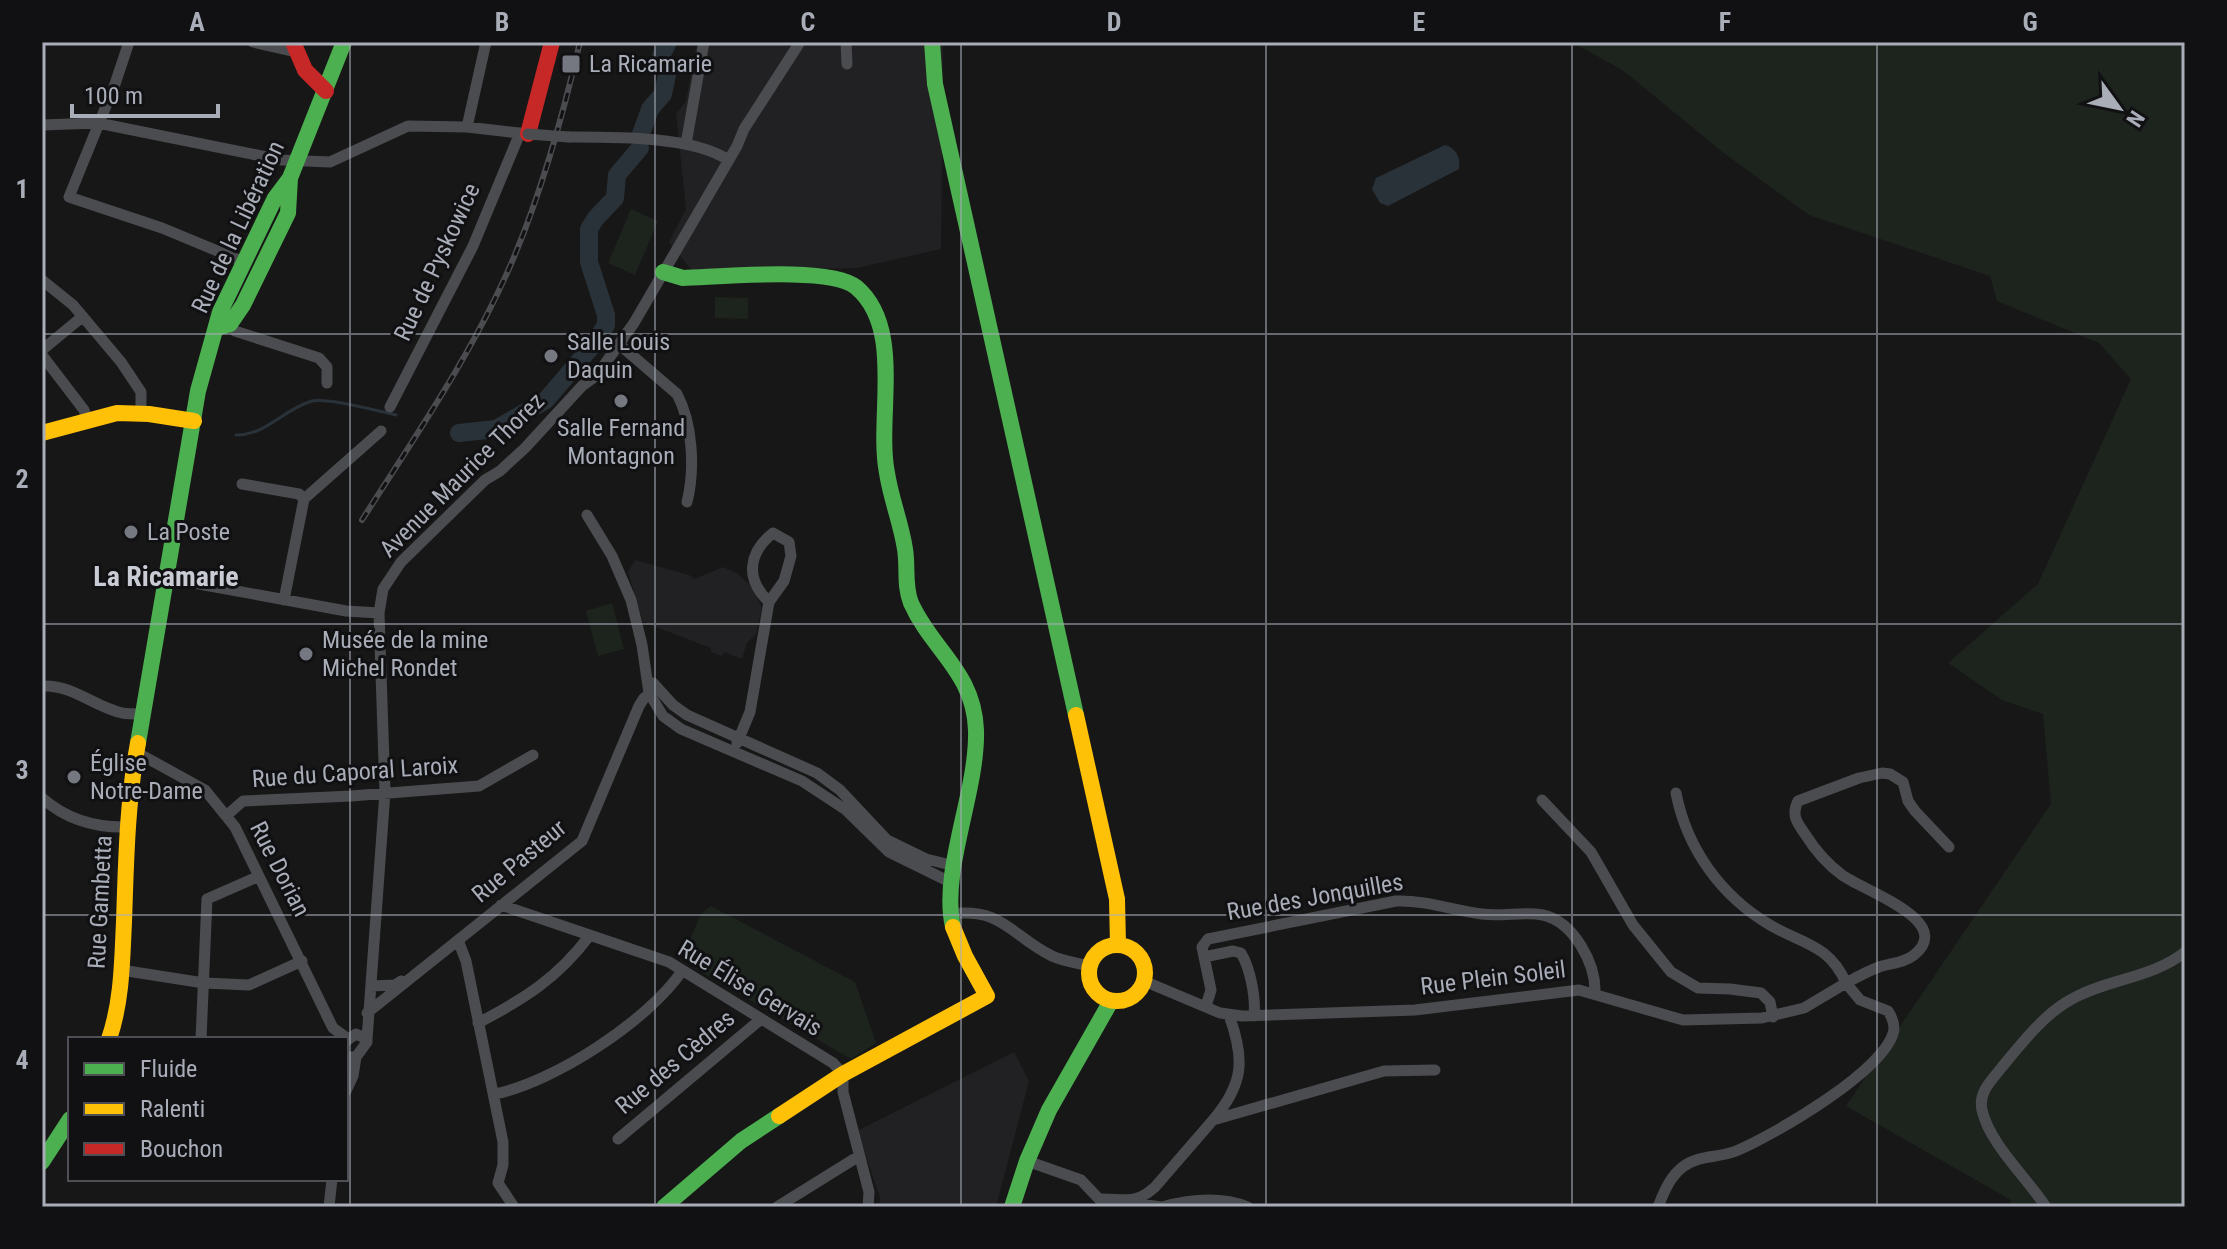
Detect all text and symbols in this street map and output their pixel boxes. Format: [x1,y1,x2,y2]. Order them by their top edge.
text: A [189,7,205,37]
text: B [495,7,509,37]
text: C [801,7,816,37]
text: D [1107,7,1121,37]
text: E [1413,7,1426,37]
text: F [1719,7,1731,37]
text: G [2022,7,2038,37]
place label: La Ricamarie [589,50,712,78]
marker: La Ricamarie [560,53,582,75]
scale bar [72,68,218,118]
north arrow [2079,68,2159,148]
text: 100 m [84,82,143,110]
text: N [2121,106,2150,131]
street label: Rue de la Libération [186,136,290,318]
text: 1 [15,174,29,204]
street label: Rue de Pyskowice [388,179,486,345]
place label: Salle Louis Daquin [567,328,670,384]
marker: Salle Louis Daquin [542,347,560,365]
street label: Avenue Maurice Thorez [374,387,550,563]
marker: Salle Fernand Montagnon [612,392,630,410]
place label: Salle Fernand Montagnon [557,414,685,470]
text: 2 [15,464,29,494]
place label: La Poste [147,518,230,546]
marker: La Poste [122,523,140,541]
district label: La Ricamarie [93,560,239,593]
place label: Musée de la mine Michel Rondet [322,626,488,682]
marker: Musée de la mine Michel Rondet [297,645,315,663]
place label: Église Notre-Dame [90,749,203,805]
street label: Rue du Caporal Laroix [251,751,459,793]
text: 3 [15,755,29,785]
marker: Église Notre-Dame [65,768,83,786]
street label: Rue Pasteur [466,814,572,908]
street label: Rue Dorian [244,817,316,921]
street label: Rue Gambetta [83,835,117,969]
street label: Rue des Jonquilles [1225,868,1405,926]
street label: Rue Élise Gervais [673,934,827,1042]
street label: Rue Plein Soleil [1419,955,1567,1001]
street label: Rue des Cèdres [610,1004,740,1120]
legend [68,1037,348,1181]
text: 4 [15,1045,29,1075]
text: Fluide [140,1055,197,1083]
text: Ralenti [140,1095,205,1123]
text: Bouchon [140,1135,223,1163]

